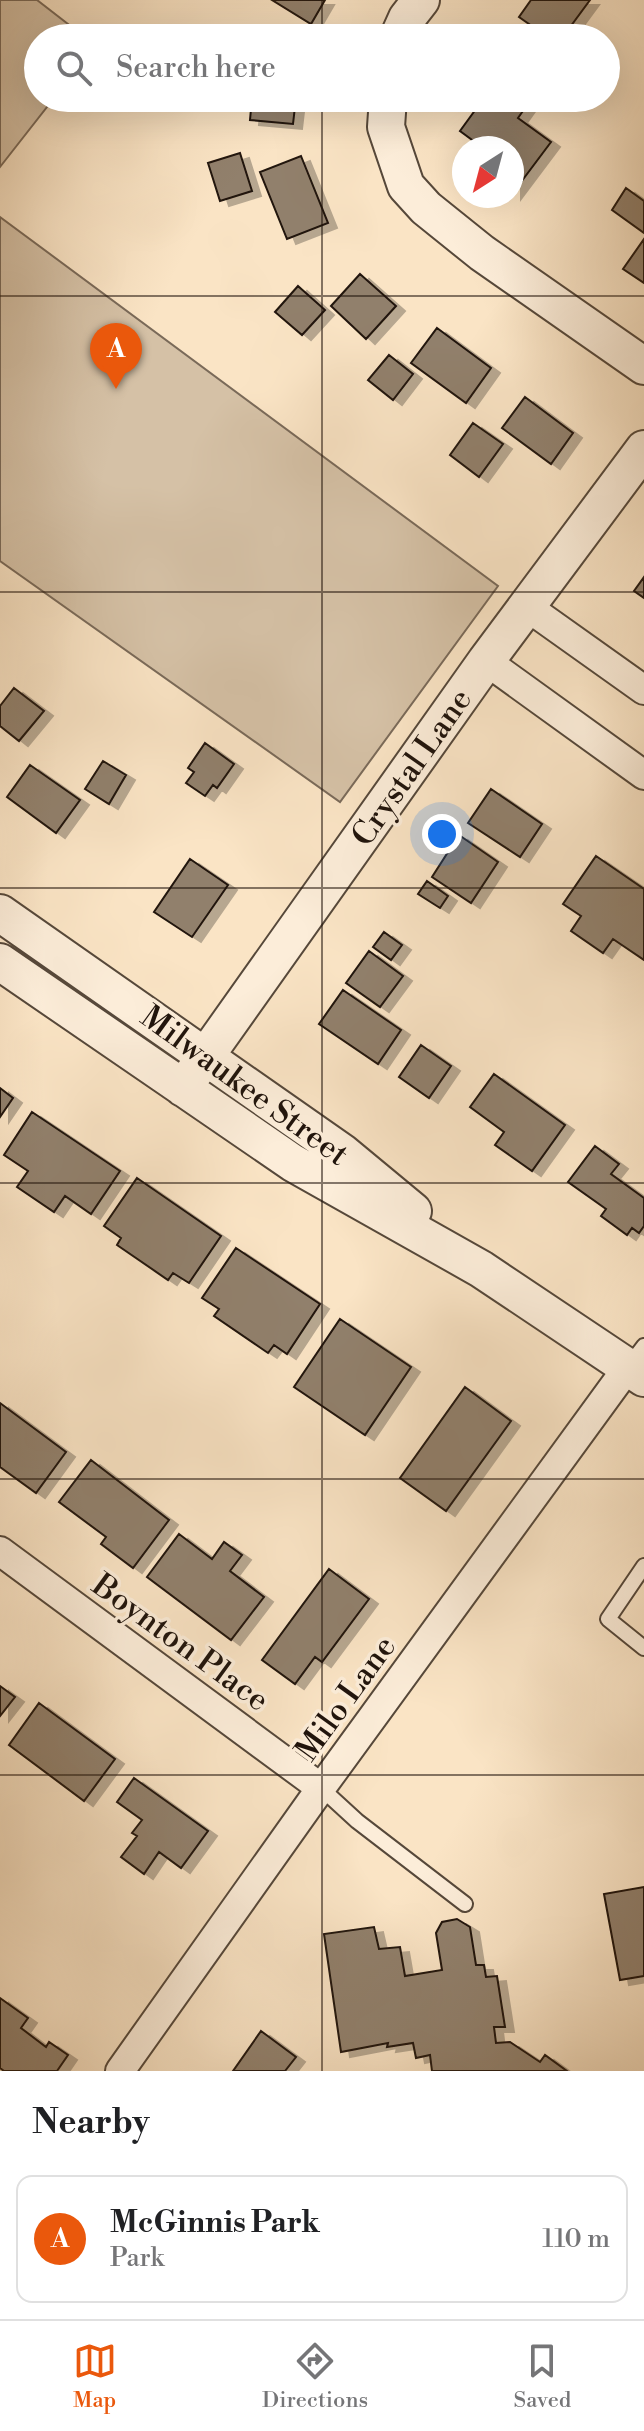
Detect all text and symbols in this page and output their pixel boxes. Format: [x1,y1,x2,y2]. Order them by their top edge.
search box [24,24,620,112]
icon: search [52,46,96,90]
text: Search here [116,49,276,87]
north arrow [452,136,524,208]
pin: A [90,323,142,389]
street label: Crystal Lane [343,681,481,854]
your location [422,814,462,854]
street label: Milwaukee Street [133,997,356,1175]
street label: Boynton Place [83,1565,277,1720]
street label: Milo Lane [287,1628,405,1769]
text: Nearby [32,2102,150,2144]
text: McGinnis Park [110,2204,320,2242]
text: A [51,2223,69,2255]
text: 110 m [542,2223,610,2255]
text: Park [110,2242,164,2274]
tab: Map [73,2339,117,2414]
tab: Directions [262,2339,368,2414]
tab: Saved [514,2339,571,2414]

